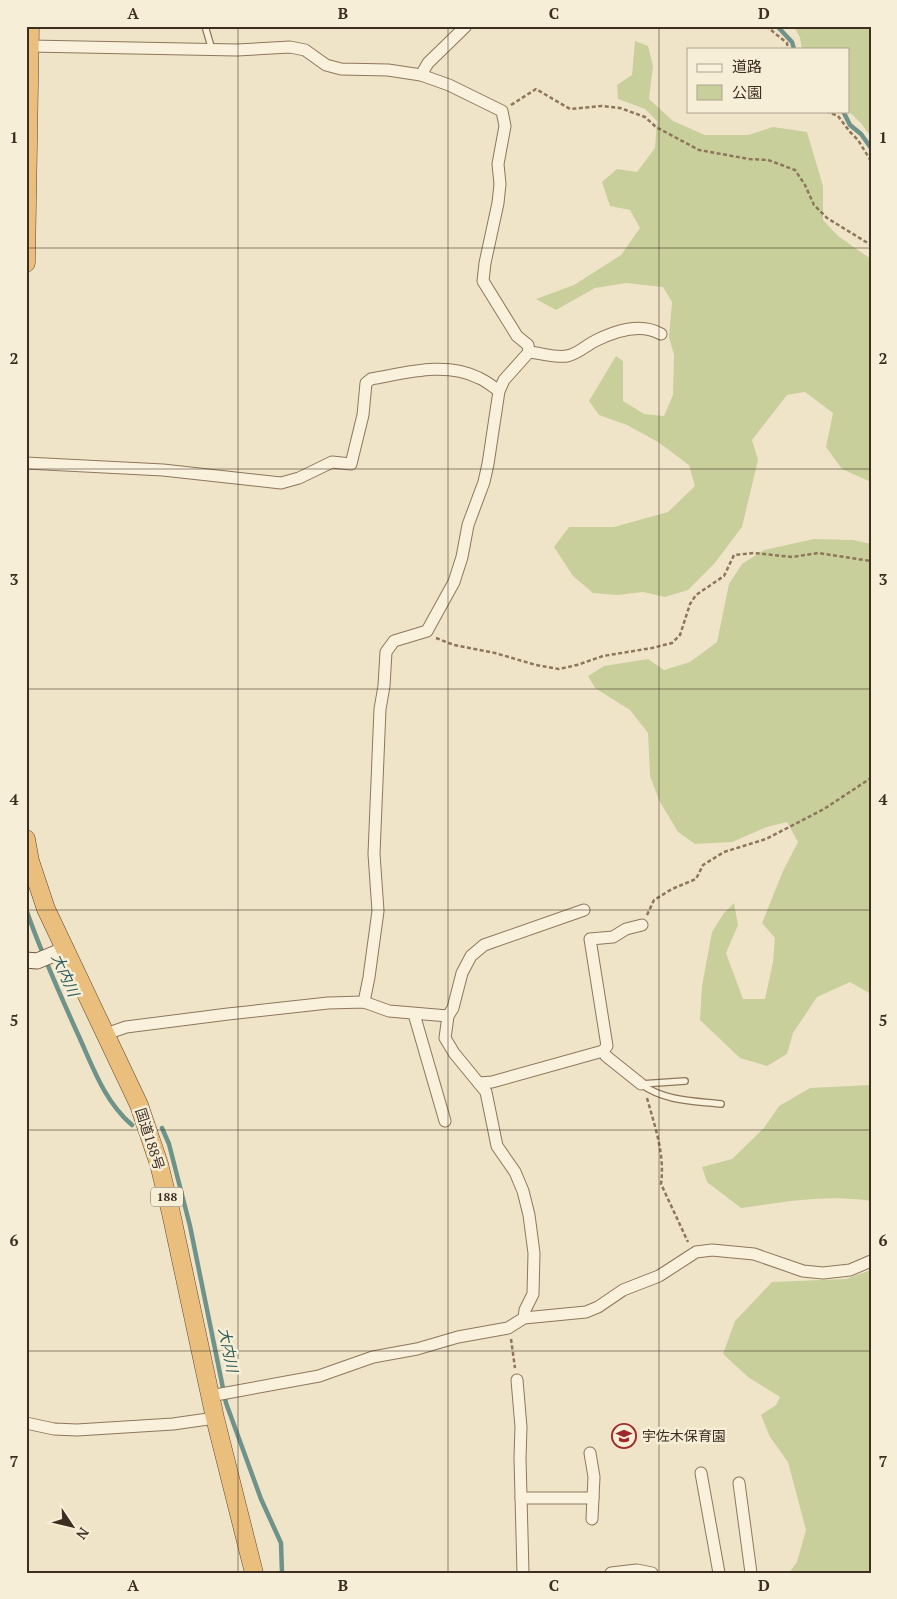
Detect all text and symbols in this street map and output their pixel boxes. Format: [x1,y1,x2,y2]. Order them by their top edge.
text: A [127,2,139,24]
text: B [338,2,348,24]
text: C [549,2,559,24]
text: D [758,2,770,24]
legend [687,48,850,112]
text: 道路 [732,56,762,76]
text: 公園 [732,82,762,102]
text: 1 [9,126,19,148]
text: 1 [878,126,888,148]
text: 2 [9,347,19,369]
text: 2 [878,347,888,369]
text: 3 [9,568,19,590]
text: 3 [878,568,888,590]
text: 4 [9,788,19,810]
text: 4 [878,788,888,810]
water label: 大内川 [48,950,85,1001]
text: 5 [9,1009,19,1031]
text: 5 [878,1009,888,1031]
street label: 国道188号 [131,1105,169,1172]
road number: 188 [151,1188,183,1206]
text: 6 [9,1229,19,1251]
text: 6 [878,1229,888,1251]
water label: 大内川 [215,1326,243,1376]
school or university icon: 宇佐木保育園 [611,1423,637,1449]
place label: 宇佐木保育園 [642,1426,726,1445]
text: 7 [9,1450,19,1472]
text: 7 [878,1450,888,1472]
north arrow [48,1502,98,1552]
text: N [72,1524,94,1544]
text: A [127,1574,139,1596]
text: B [338,1574,348,1596]
text: C [549,1574,559,1596]
text: D [758,1574,770,1596]

